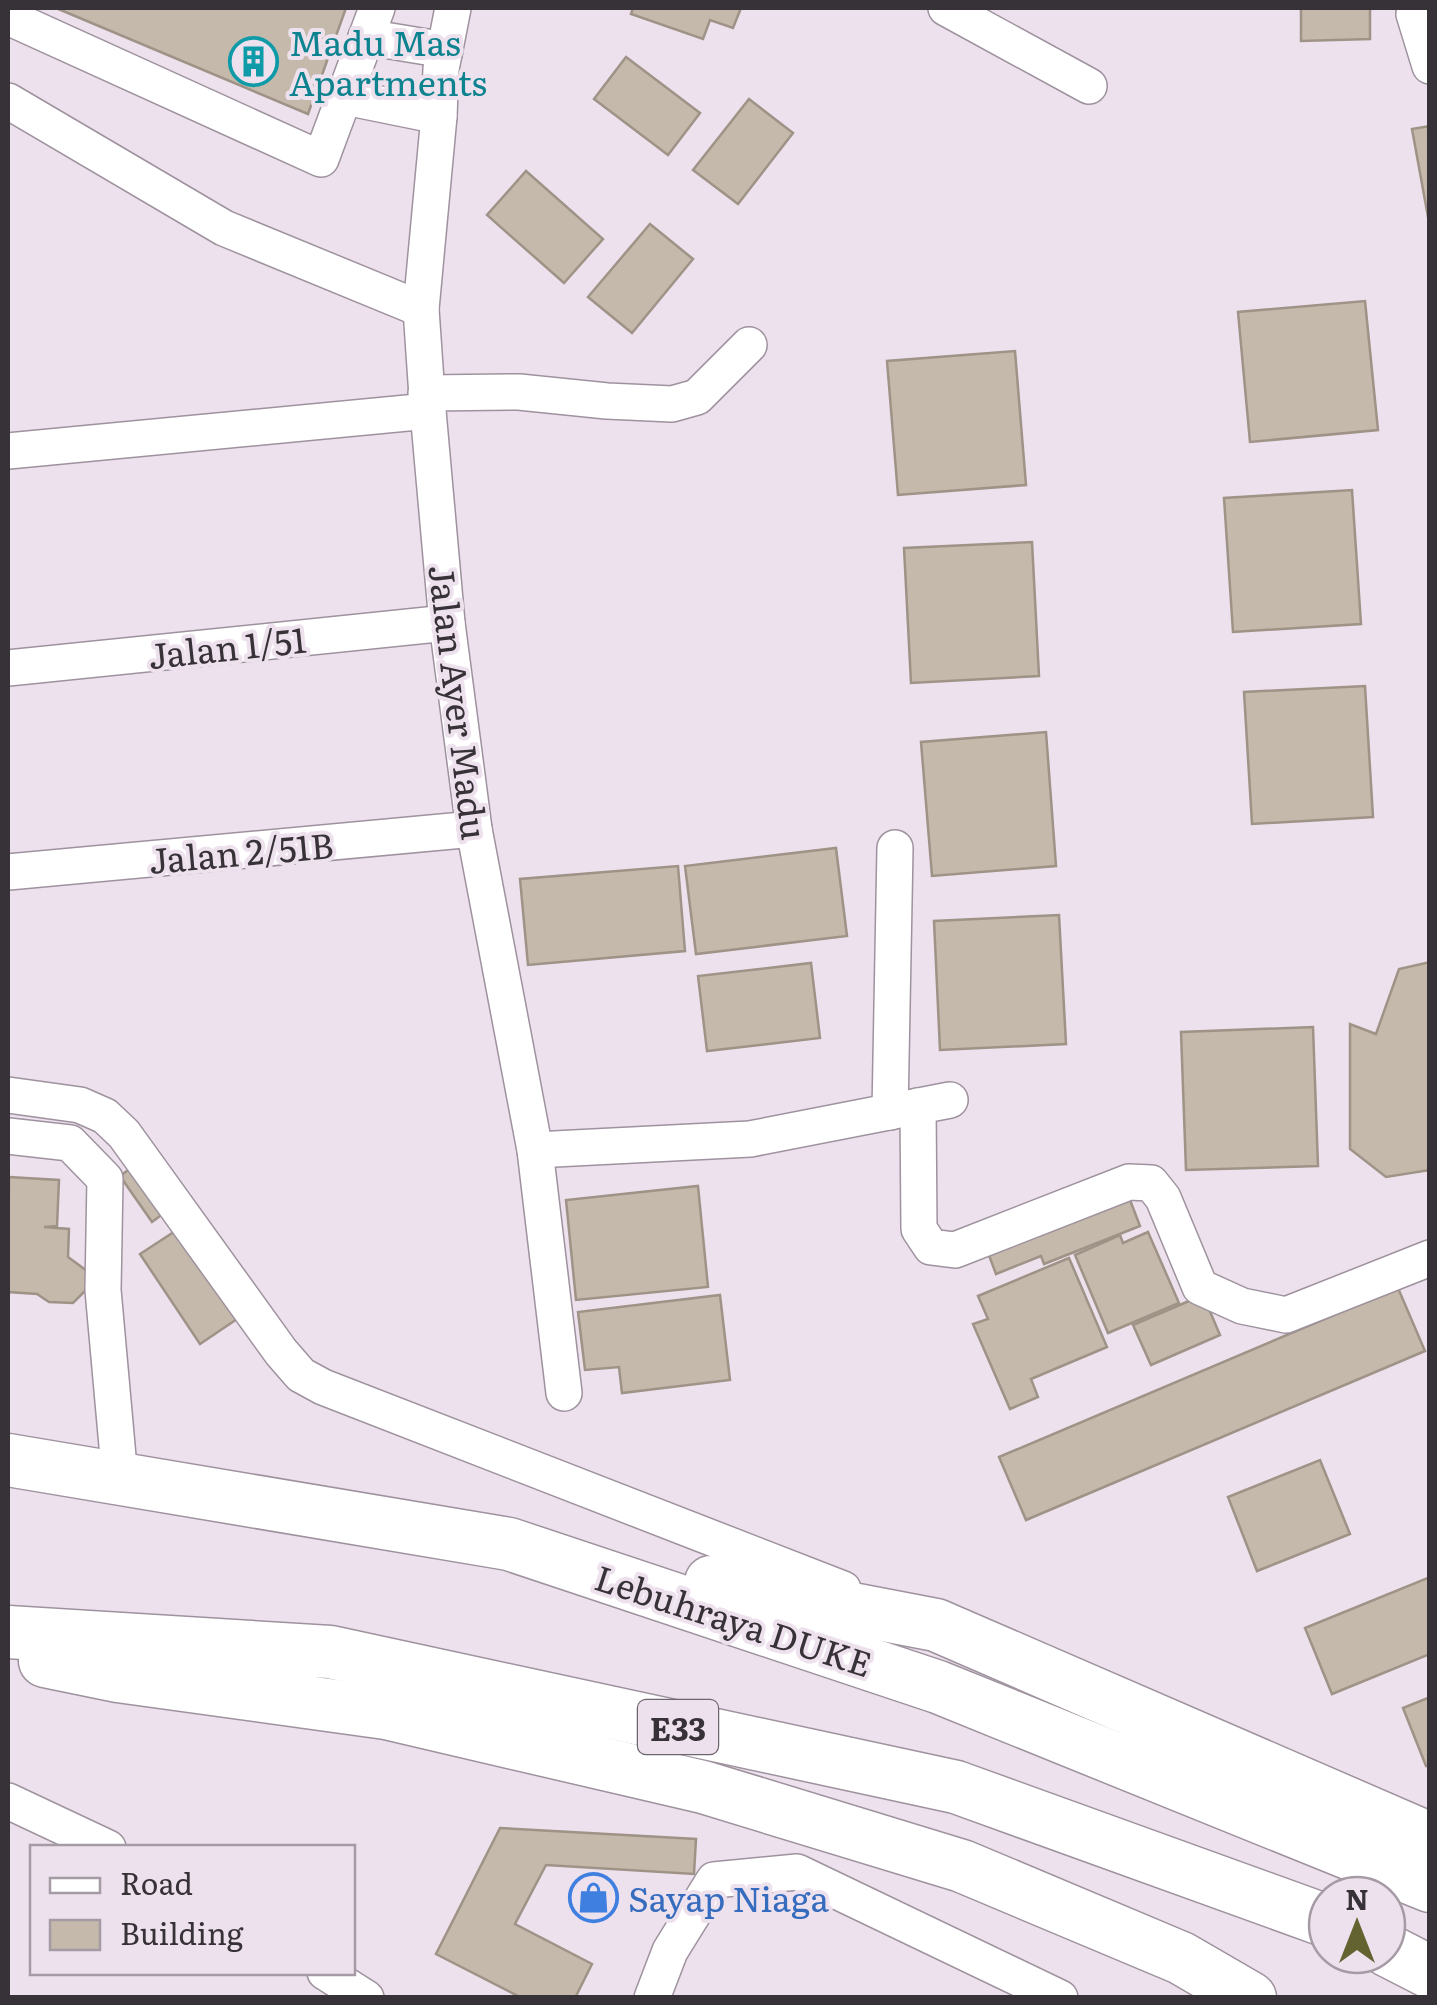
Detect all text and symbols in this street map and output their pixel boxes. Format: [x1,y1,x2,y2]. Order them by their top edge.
place label: Madu Mas Apartments [289,15,487,107]
building icon: Madu Mas Apartments [228,35,280,87]
street label: Jalan Ayer Madu [417,561,503,843]
street label: Jalan 1/51 [145,612,309,680]
street label: Jalan 2/51B [146,817,336,885]
street label: Lebuhraya DUKE [589,1550,879,1688]
road number: E33 [638,1700,718,1754]
legend [30,1845,355,1975]
text: Road [120,1860,193,1904]
shop icon: Sayap Niaga [567,1871,619,1923]
place label: Sayap Niaga [628,1871,829,1923]
north arrow [1307,1875,1407,1975]
text: N [1345,1877,1369,1919]
text: Building [120,1910,244,1954]

